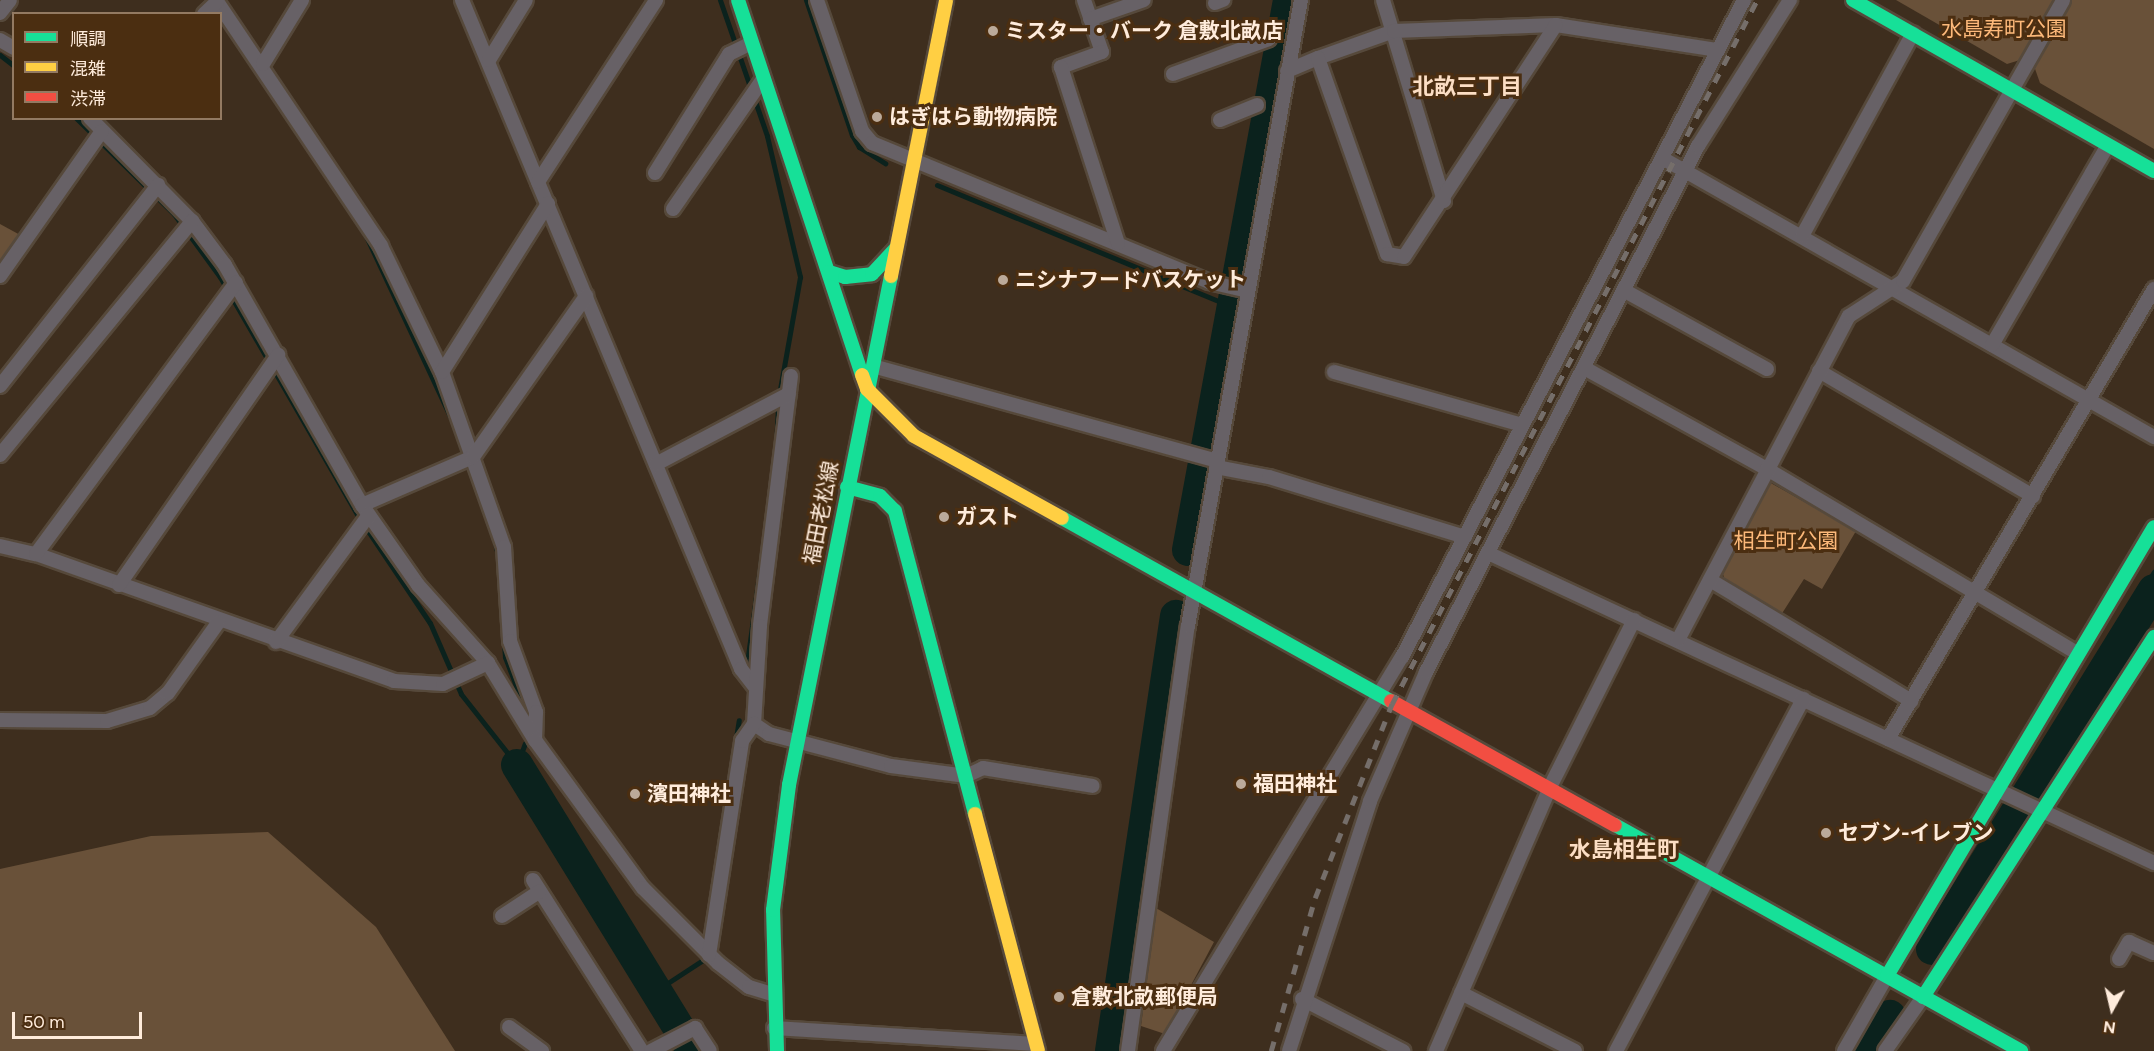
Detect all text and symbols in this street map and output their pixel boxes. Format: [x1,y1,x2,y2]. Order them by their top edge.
legend [12,12,222,120]
park label: 水島寿町公園 [1941,16,2067,42]
place label: ミスター・バーク 倉敷北畝店 [1005,18,1283,44]
marker: ミスター・バーク 倉敷北畝店 [986,24,1000,38]
text: 順調 [70,28,106,50]
text: 混雑 [70,58,106,80]
district label: 北畝三丁目 [1412,74,1522,100]
text: 渋滞 [70,88,106,110]
place label: はぎはら動物病院 [889,104,1057,130]
marker: はぎはら動物病院 [870,110,884,124]
place label: ニシナフードバスケット [1015,267,1246,293]
marker: ニシナフードバスケット [996,273,1010,287]
street label: 福田老松線 [799,459,843,567]
place label: ガスト [956,504,1019,530]
marker: ガスト [937,510,951,524]
park label: 相生町公園 [1734,528,1838,554]
place label: 福田神社 [1253,771,1337,797]
marker: 福田神社 [1234,777,1248,791]
place label: 濱田神社 [647,781,731,807]
marker: 濱田神社 [628,787,642,801]
place label: セブン-イレブン [1838,820,1994,846]
marker: セブン-イレブン [1819,826,1833,840]
district label: 水島相生町 [1569,837,1679,863]
north arrow [2082,979,2142,1039]
place label: 倉敷北畝郵便局 [1071,984,1218,1010]
marker: 倉敷北畝郵便局 [1052,990,1066,1004]
scale bar [15,1000,146,1038]
text: 50 m [23,1011,65,1033]
text: N [2102,1017,2117,1038]

